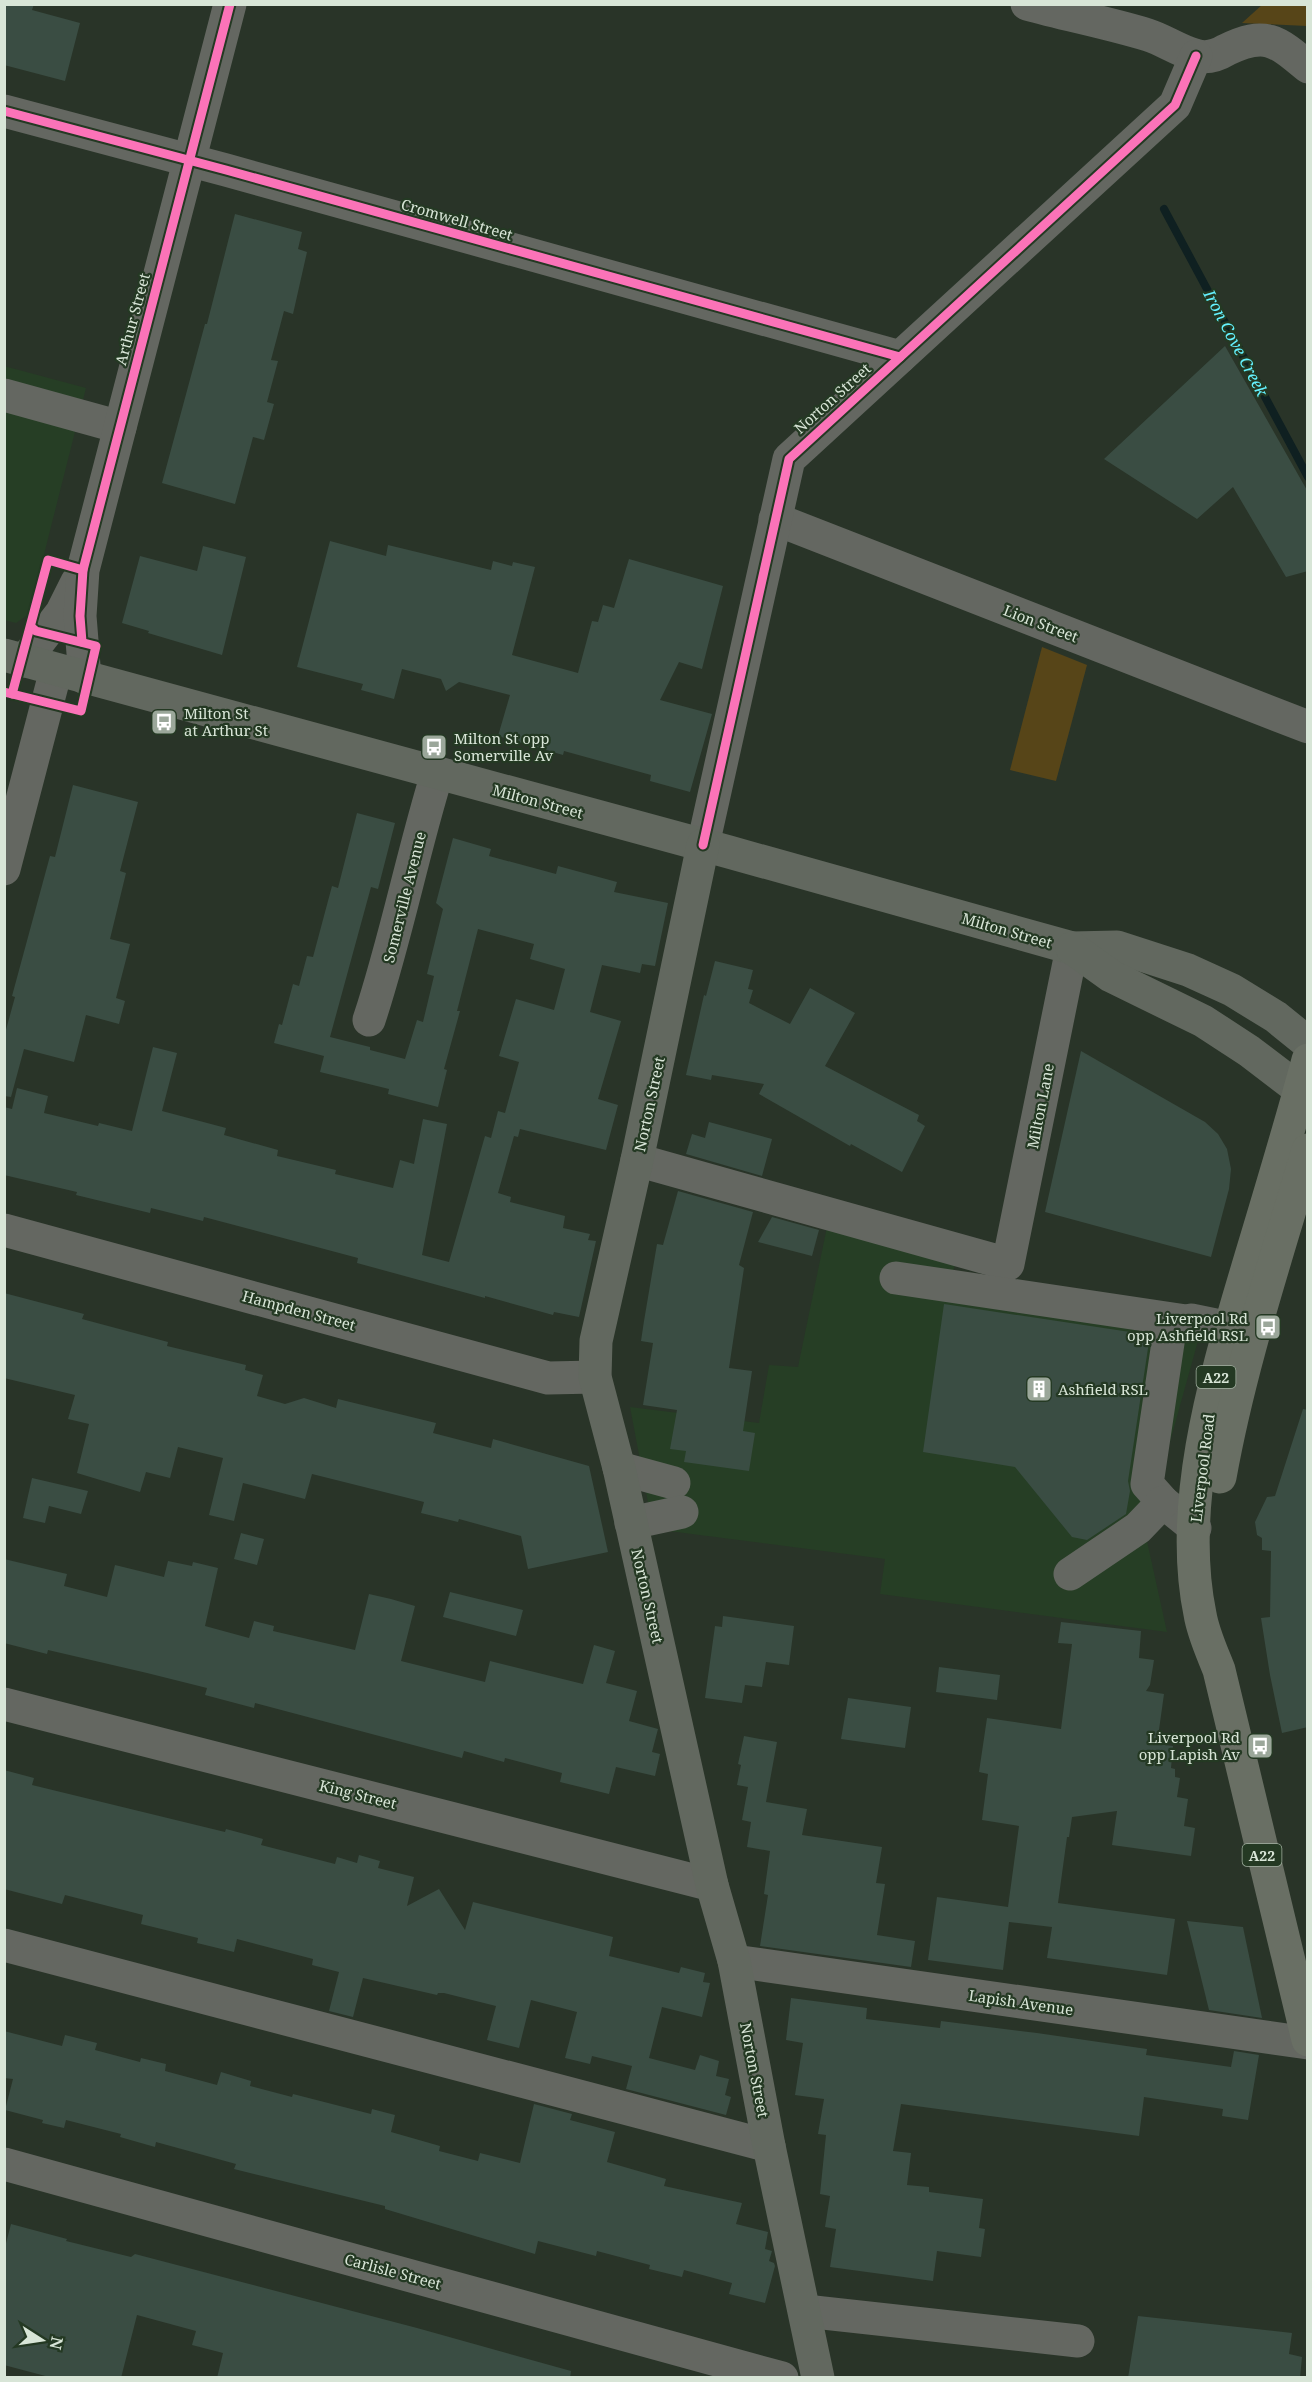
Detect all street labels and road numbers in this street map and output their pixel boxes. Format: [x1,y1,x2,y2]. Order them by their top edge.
street label: Cromwell Street [399,194,515,244]
street label: Arthur Street [110,271,154,367]
street label: Norton Street [789,358,875,438]
street label: Lion Street [1001,600,1081,646]
street label: Milton Street [491,779,585,823]
street label: Somerville Avenue [378,829,430,965]
street label: Milton Street [960,908,1054,952]
street label: Norton Street [629,1055,669,1153]
street label: Milton Lane [1022,1062,1058,1150]
street label: Hampden Street [240,1285,358,1335]
road number: A22 [1196,1366,1236,1388]
street label: Liverpool Road [1185,1413,1219,1523]
street label: Norton Street [627,1547,669,1645]
street label: King Street [317,1775,399,1813]
road number: A22 [1242,1844,1282,1866]
street label: Lapish Avenue [967,1985,1075,2019]
street label: Norton Street [736,2021,774,2119]
street label: Carlisle Street [342,2248,444,2294]

